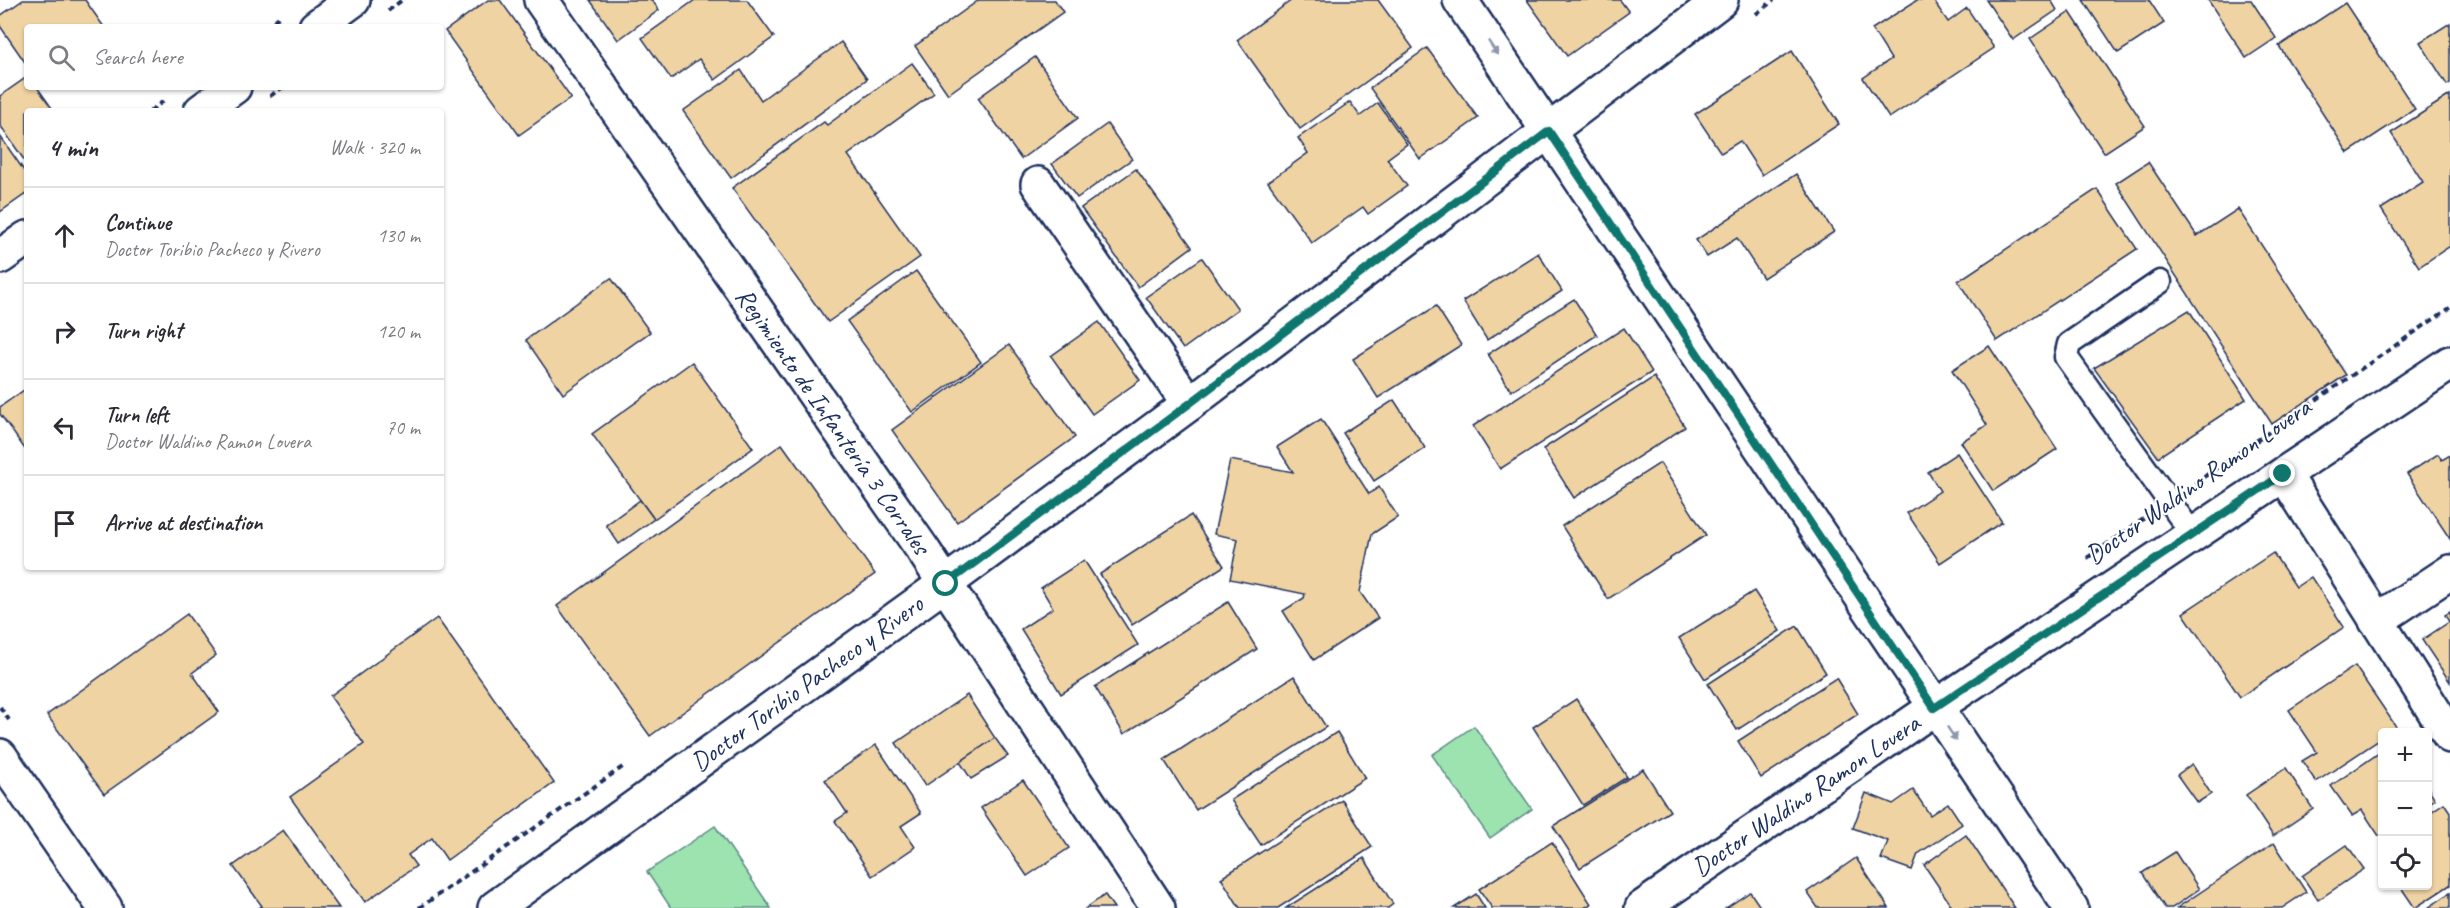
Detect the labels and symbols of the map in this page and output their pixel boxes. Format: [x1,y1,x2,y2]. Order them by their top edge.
one-way arrow [1487,40,1498,57]
street label: Regimiento de Infantería 3 Corrales [728,281,939,562]
street label: Doctor Waldino Ramon Lovera [2079,390,2318,571]
route end [2269,460,2295,486]
route start [932,570,958,596]
street label: Doctor Toribio Pacheco y Rivero [684,587,931,778]
street label: Doctor Waldino Ramon Lovera [1686,706,1928,884]
one-way arrow [1946,725,1958,741]

